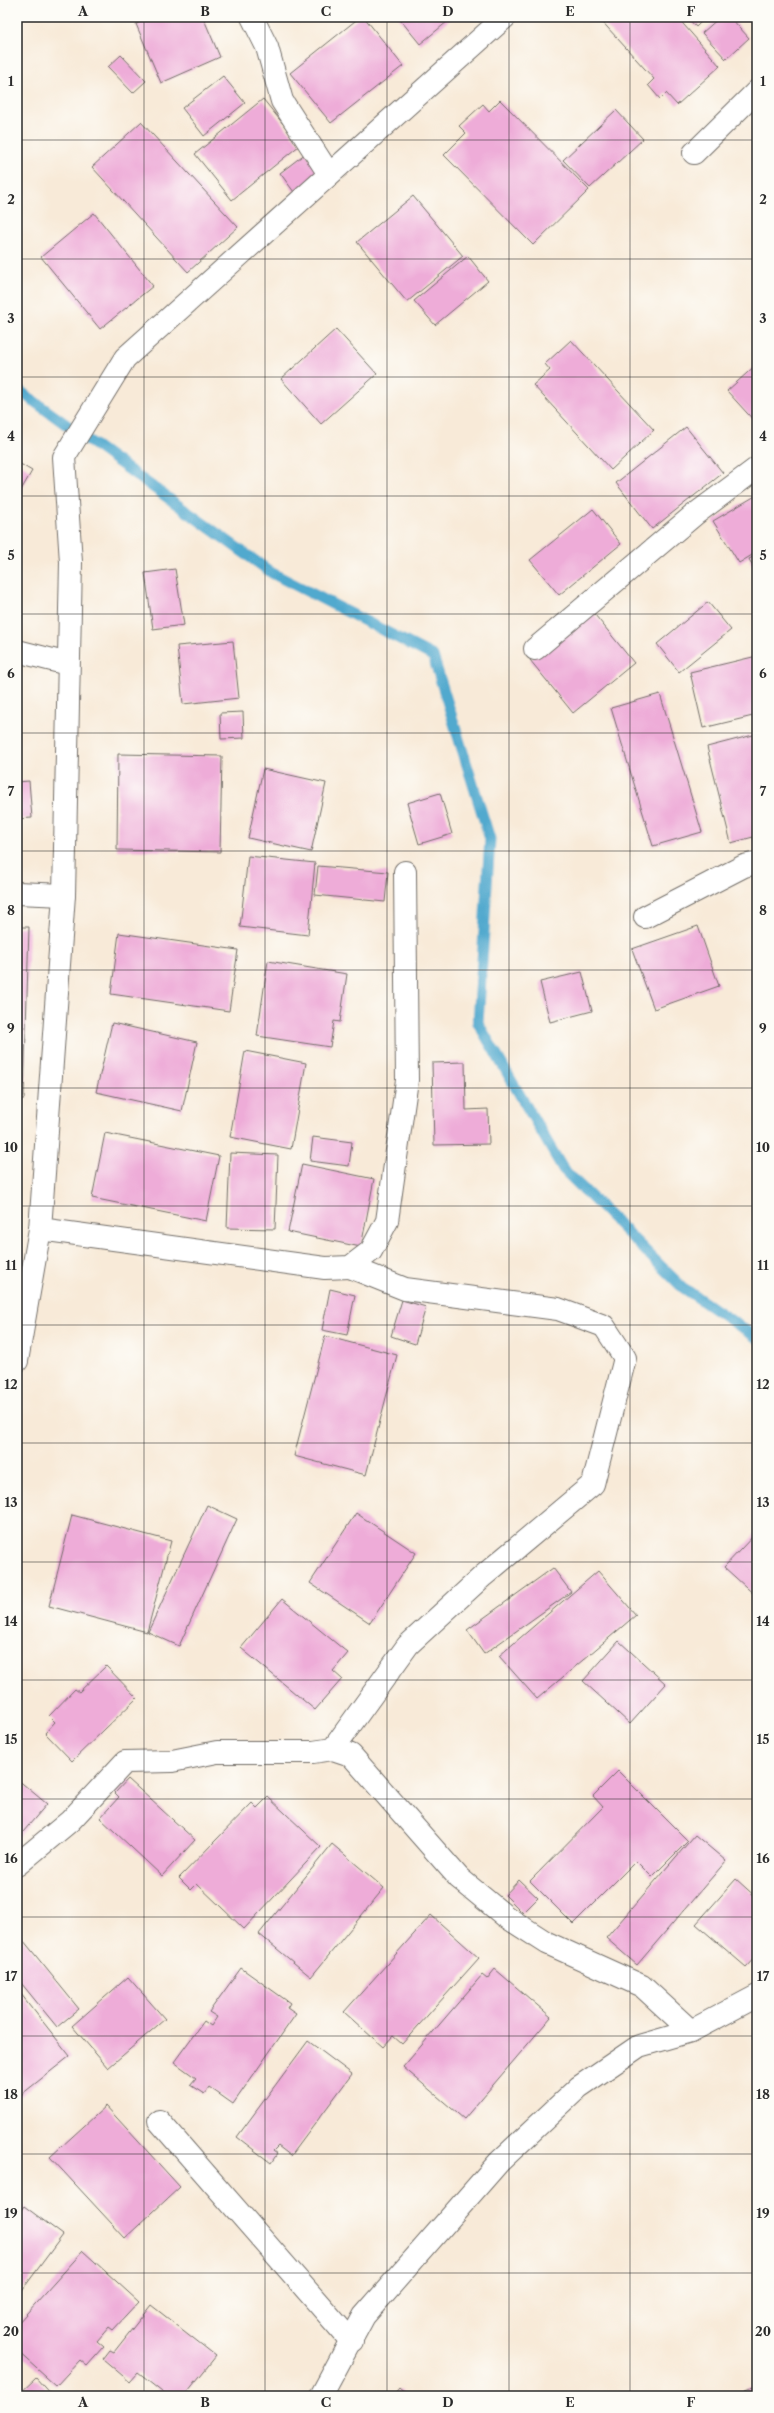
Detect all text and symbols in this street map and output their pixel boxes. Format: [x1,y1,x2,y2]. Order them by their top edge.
text: A [77,3,89,19]
text: B [200,3,210,19]
text: C [321,3,331,19]
text: D [442,3,454,19]
text: E [565,3,575,19]
text: F [687,3,696,19]
text: 1 [8,73,14,89]
text: 1 [760,73,766,89]
text: 2 [7,191,15,207]
text: 2 [759,191,767,207]
text: 3 [7,310,15,326]
text: 3 [759,310,767,326]
text: 4 [7,428,15,444]
text: 4 [759,428,767,444]
text: 5 [7,547,15,563]
text: 5 [759,547,767,563]
text: 6 [7,665,15,681]
text: 6 [759,665,767,681]
text: 7 [8,783,15,799]
text: 7 [760,783,767,799]
text: 8 [7,902,15,918]
text: 8 [759,902,767,918]
text: 9 [7,1020,15,1036]
text: 9 [759,1020,767,1036]
text: 10 [4,1139,18,1155]
text: 10 [756,1139,770,1155]
text: 11 [5,1257,17,1273]
text: 11 [757,1257,769,1273]
text: 12 [4,1376,18,1392]
text: 12 [756,1376,770,1392]
text: 13 [4,1494,18,1510]
text: 13 [756,1494,770,1510]
text: 14 [4,1613,18,1629]
text: 14 [756,1613,770,1629]
text: 15 [4,1731,18,1747]
text: 15 [756,1731,770,1747]
text: 16 [4,1850,18,1866]
text: 16 [756,1850,770,1866]
text: 17 [5,1968,18,1984]
text: 17 [757,1968,770,1984]
text: 18 [4,2086,18,2102]
text: 18 [756,2086,770,2102]
text: 19 [4,2205,18,2221]
text: 19 [756,2205,770,2221]
text: 20 [3,2323,19,2339]
text: 20 [755,2323,771,2339]
text: A [77,2394,89,2410]
text: B [200,2394,210,2410]
text: C [321,2394,331,2410]
text: D [442,2394,454,2410]
text: E [565,2394,575,2410]
text: F [687,2394,696,2410]

